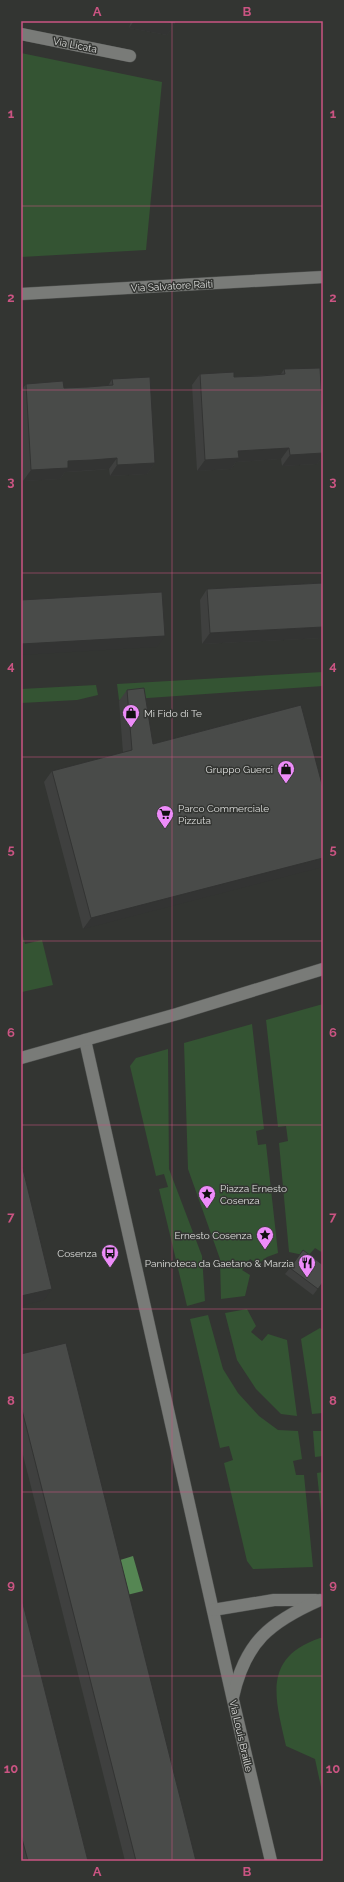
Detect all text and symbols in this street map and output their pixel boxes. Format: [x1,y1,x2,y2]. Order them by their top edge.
text: A [93,4,102,19]
text: B [243,4,252,19]
street label: Via Licata [52,35,98,55]
text: 1 [8,106,15,121]
text: 1 [330,106,337,121]
street label: Via Salvatore Raiti [131,278,213,294]
text: 2 [7,290,15,305]
text: 2 [329,290,337,305]
text: 3 [7,474,15,489]
text: 3 [329,474,337,489]
text: 4 [7,658,15,673]
text: 4 [329,658,337,673]
shop icon: Mi Fido di Te [121,703,141,728]
place label: Mi Fido di Te [144,708,202,719]
shop icon: Gruppo Guerci [276,759,296,784]
place label: Gruppo Guerci [206,764,273,775]
place label: Parco Commerciale Pizzuta [178,803,269,826]
supermarket icon: Parco Commerciale Pizzuta [155,804,175,829]
text: 5 [7,842,15,857]
text: 5 [329,842,337,857]
text: 6 [7,1025,15,1040]
text: 6 [329,1025,337,1040]
place label: Piazza Ernesto Cosenza [220,1183,287,1206]
place icon: Piazza Ernesto Cosenza [197,1184,217,1209]
text: 7 [7,1209,15,1224]
text: 7 [329,1209,337,1224]
place icon: Ernesto Cosenza [255,1225,275,1250]
place label: Ernesto Cosenza [174,1230,252,1241]
bus stop icon: Cosenza [100,1243,120,1268]
place label: Cosenza [57,1248,97,1259]
restaurant icon: Paninoteca da Gaetano & Marzia [297,1253,317,1278]
place label: Paninoteca da Gaetano & Marzia [145,1258,294,1269]
text: 8 [7,1393,15,1408]
text: 8 [329,1393,337,1408]
text: 9 [7,1577,15,1592]
text: 9 [329,1577,337,1592]
street label: Via Louis Braille [227,1699,255,1773]
text: 10 [4,1761,18,1776]
text: 10 [326,1761,340,1776]
text: A [93,1864,102,1879]
text: B [243,1864,252,1879]

